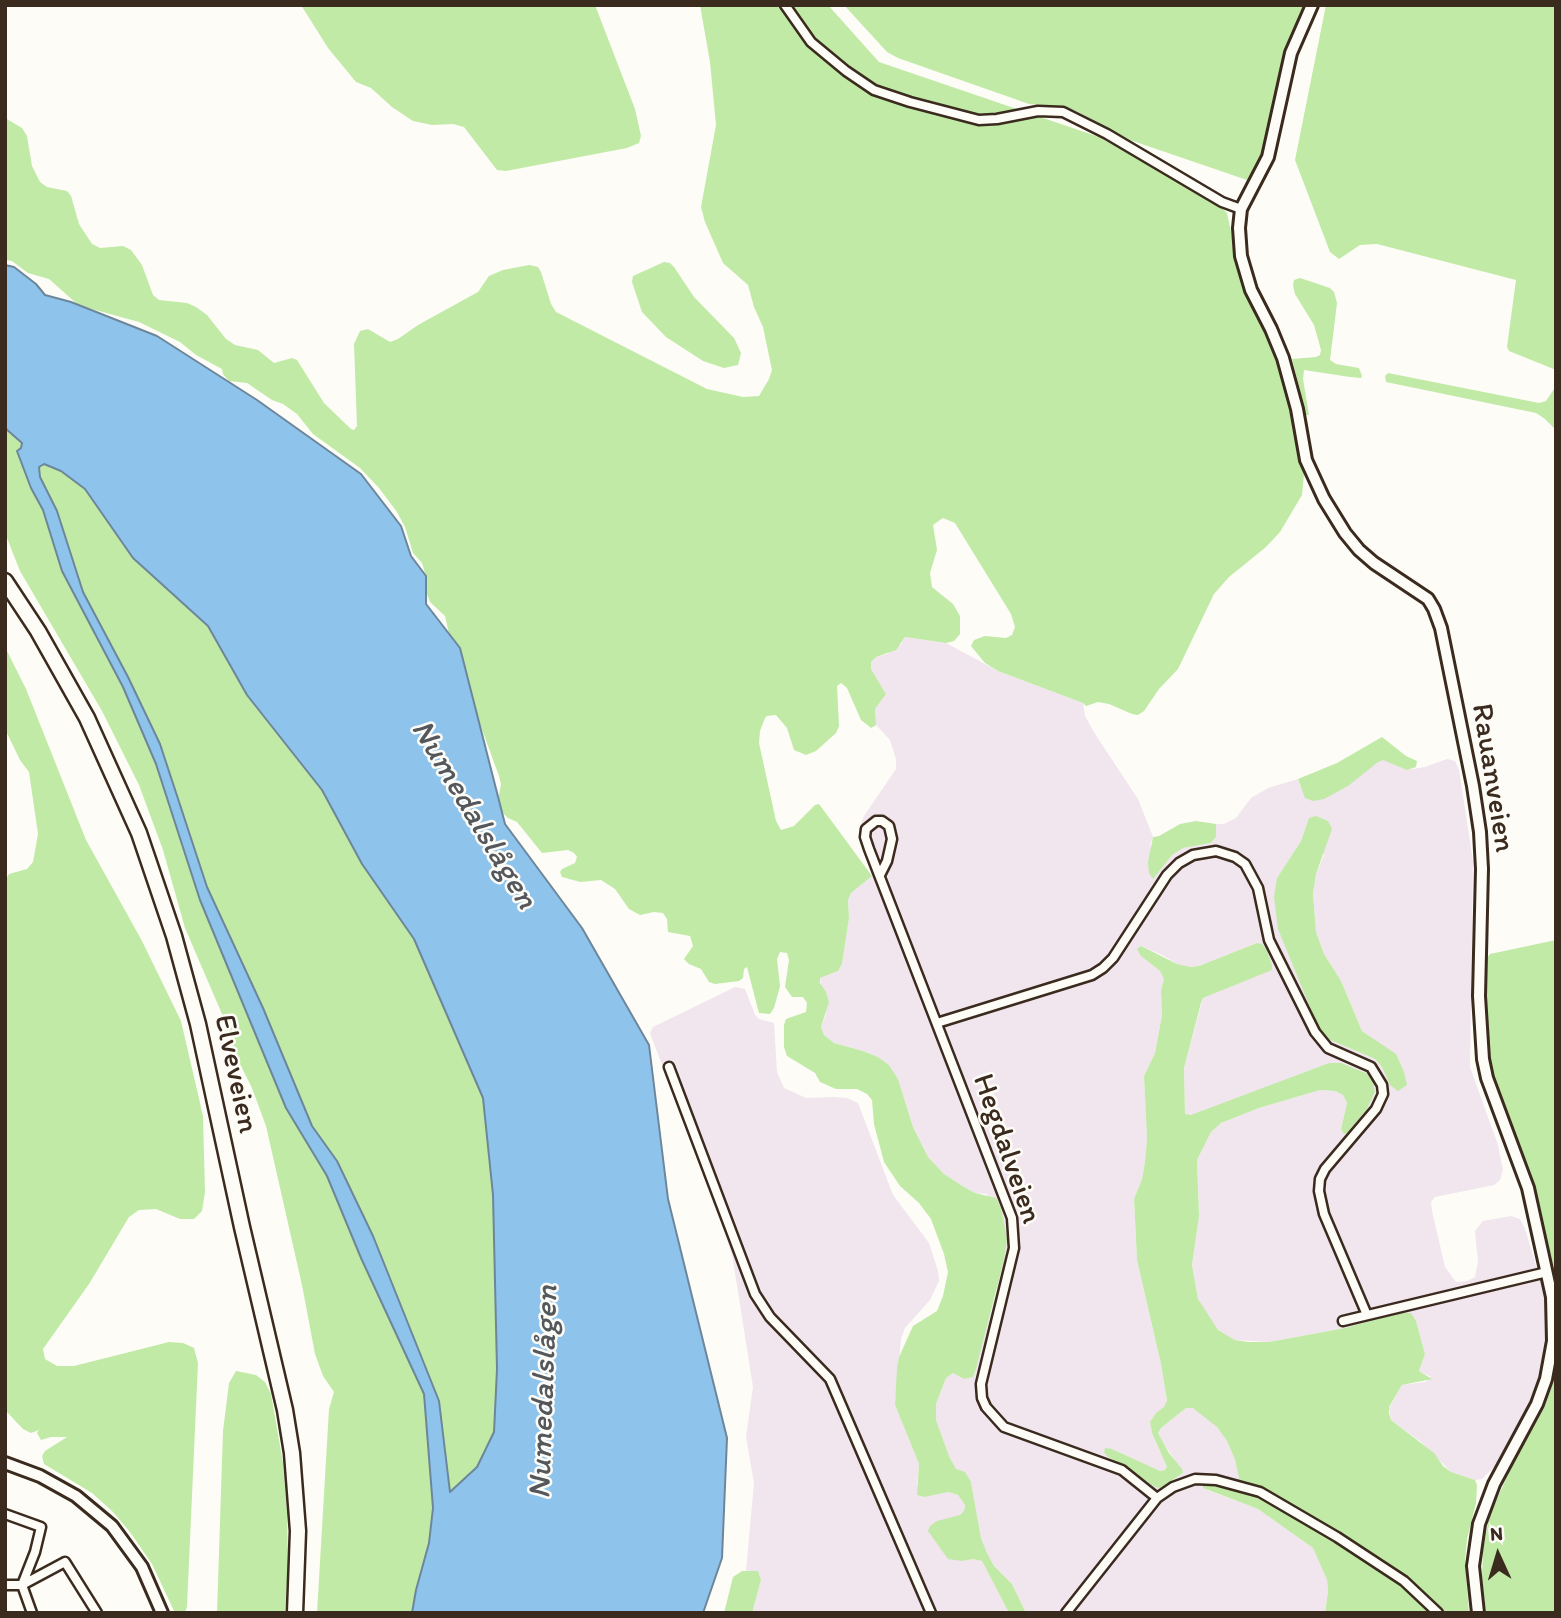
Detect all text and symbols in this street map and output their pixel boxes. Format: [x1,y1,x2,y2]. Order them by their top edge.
street label: Rauanveien [1462,701,1522,855]
water label: Numedalslågen [401,713,545,917]
street label: Elveveien [205,1011,265,1137]
street label: Hegdalveien [964,1069,1048,1229]
water label: Numedalslågen [522,1284,568,1500]
north arrow [1463,1520,1533,1590]
text: N [1489,1522,1504,1545]

